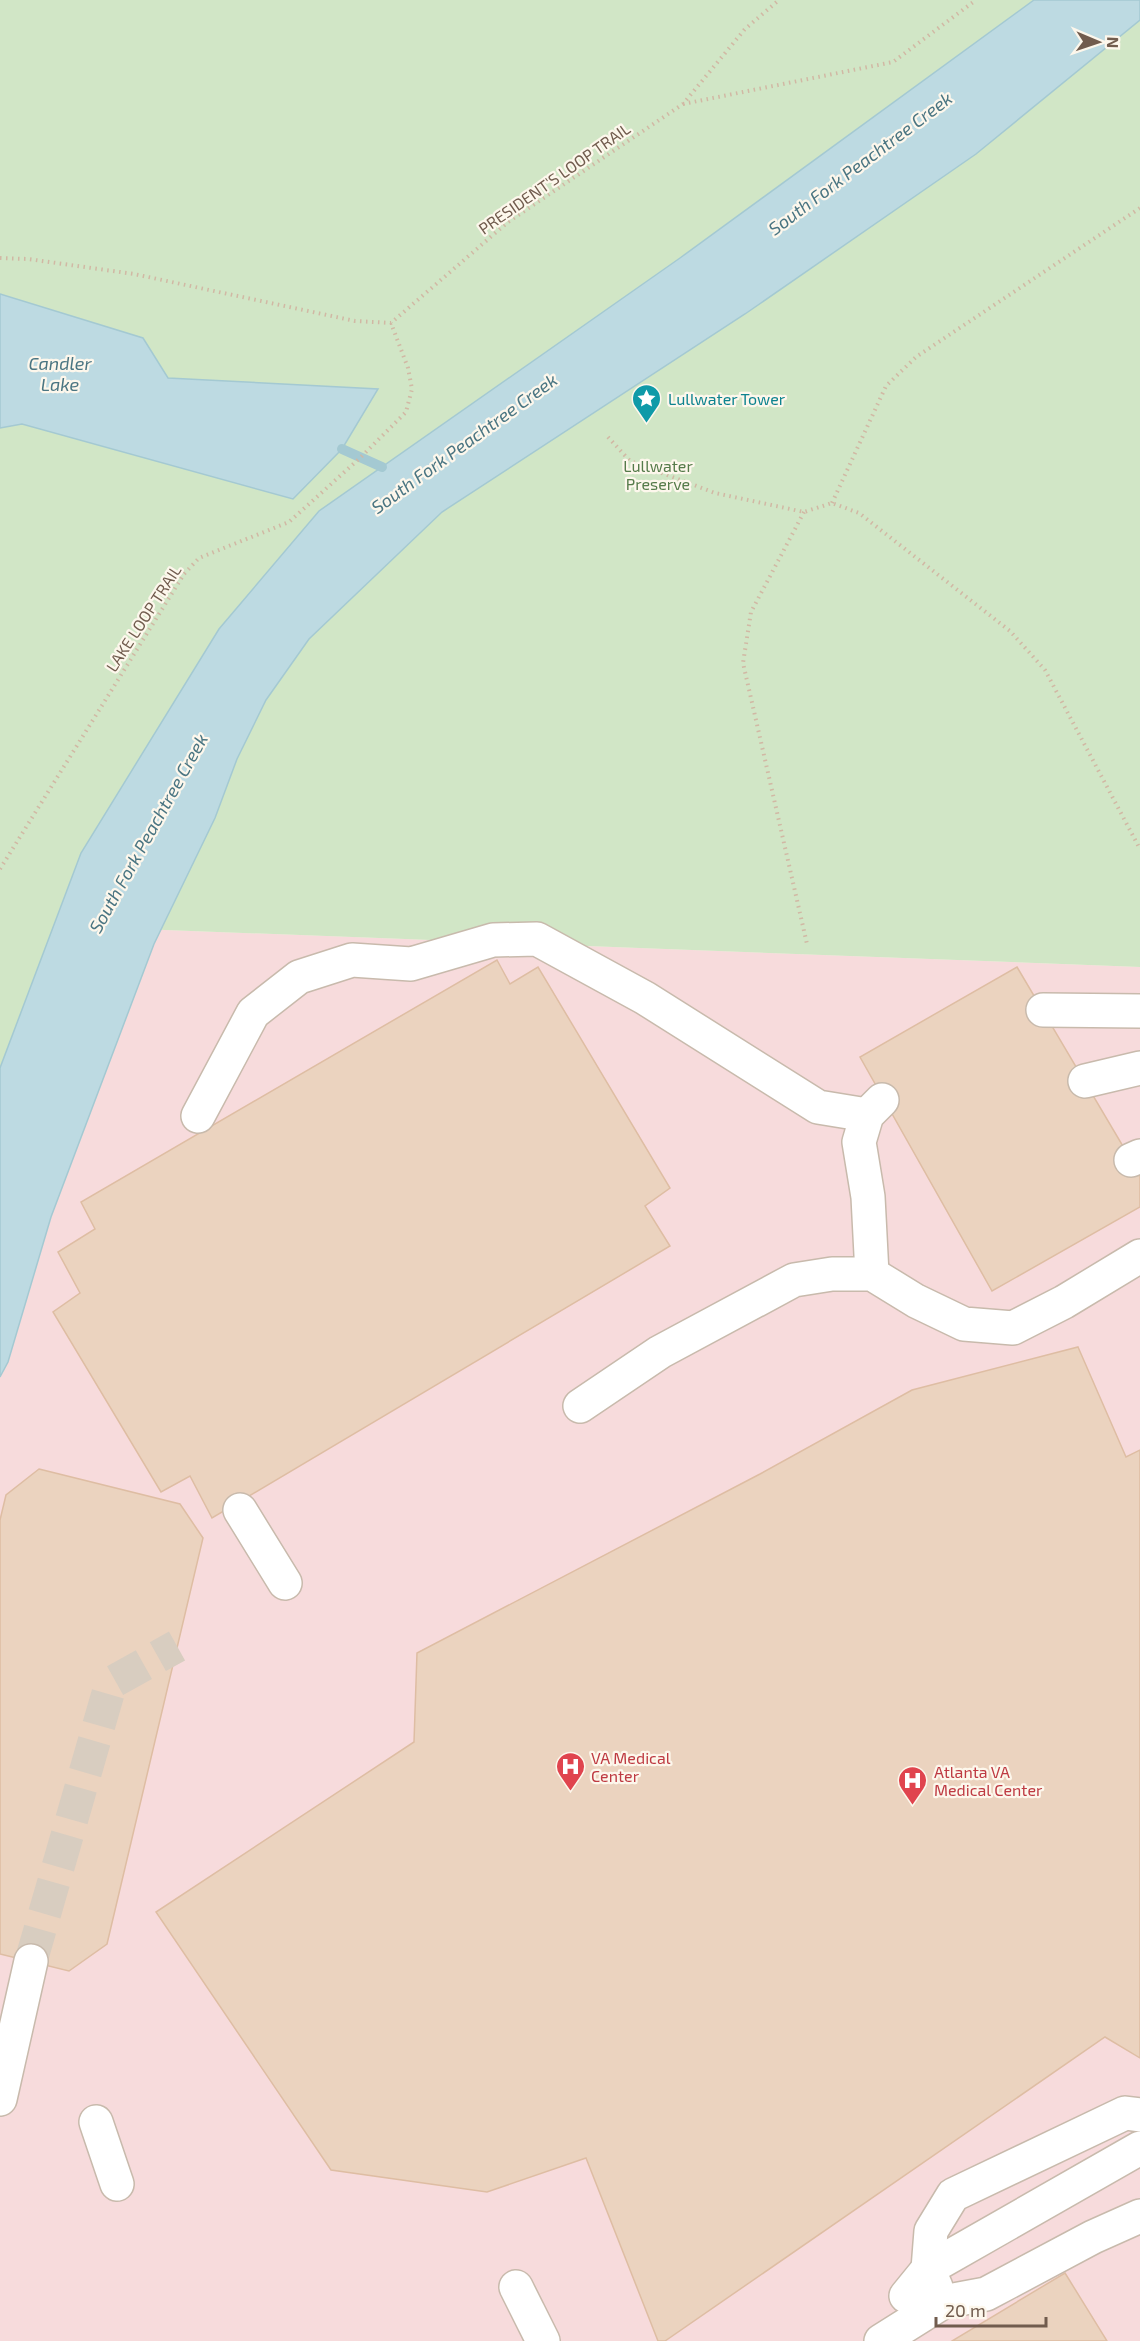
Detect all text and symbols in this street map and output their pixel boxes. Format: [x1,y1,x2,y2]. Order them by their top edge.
north arrow [1068,12,1128,72]
text: N [1104,36,1123,49]
water label: South Fork Peachtree Creek [764,87,956,239]
street label: PRESIDENT'S LOOP TRAIL [475,118,633,238]
water label: Candler Lake [28,352,92,395]
water label: South Fork Peachtree Creek [367,368,561,518]
place icon: Lullwater Tower [631,382,663,424]
place label: Lullwater Tower [668,389,786,408]
park label: Lullwater Preserve [623,456,693,493]
street label: LAKE LOOP TRAIL [101,561,185,675]
water label: South Fork Peachtree Creek [84,729,212,937]
place label: VA Medical Center [591,1748,671,1785]
hospital icon: VA Medical Center [554,1750,586,1792]
place label: Atlanta VA Medical Center [934,1762,1043,1799]
hospital icon: Atlanta VA Medical Center [897,1764,929,1806]
scale bar [936,2290,1046,2328]
text: 20 m [945,2299,986,2321]

